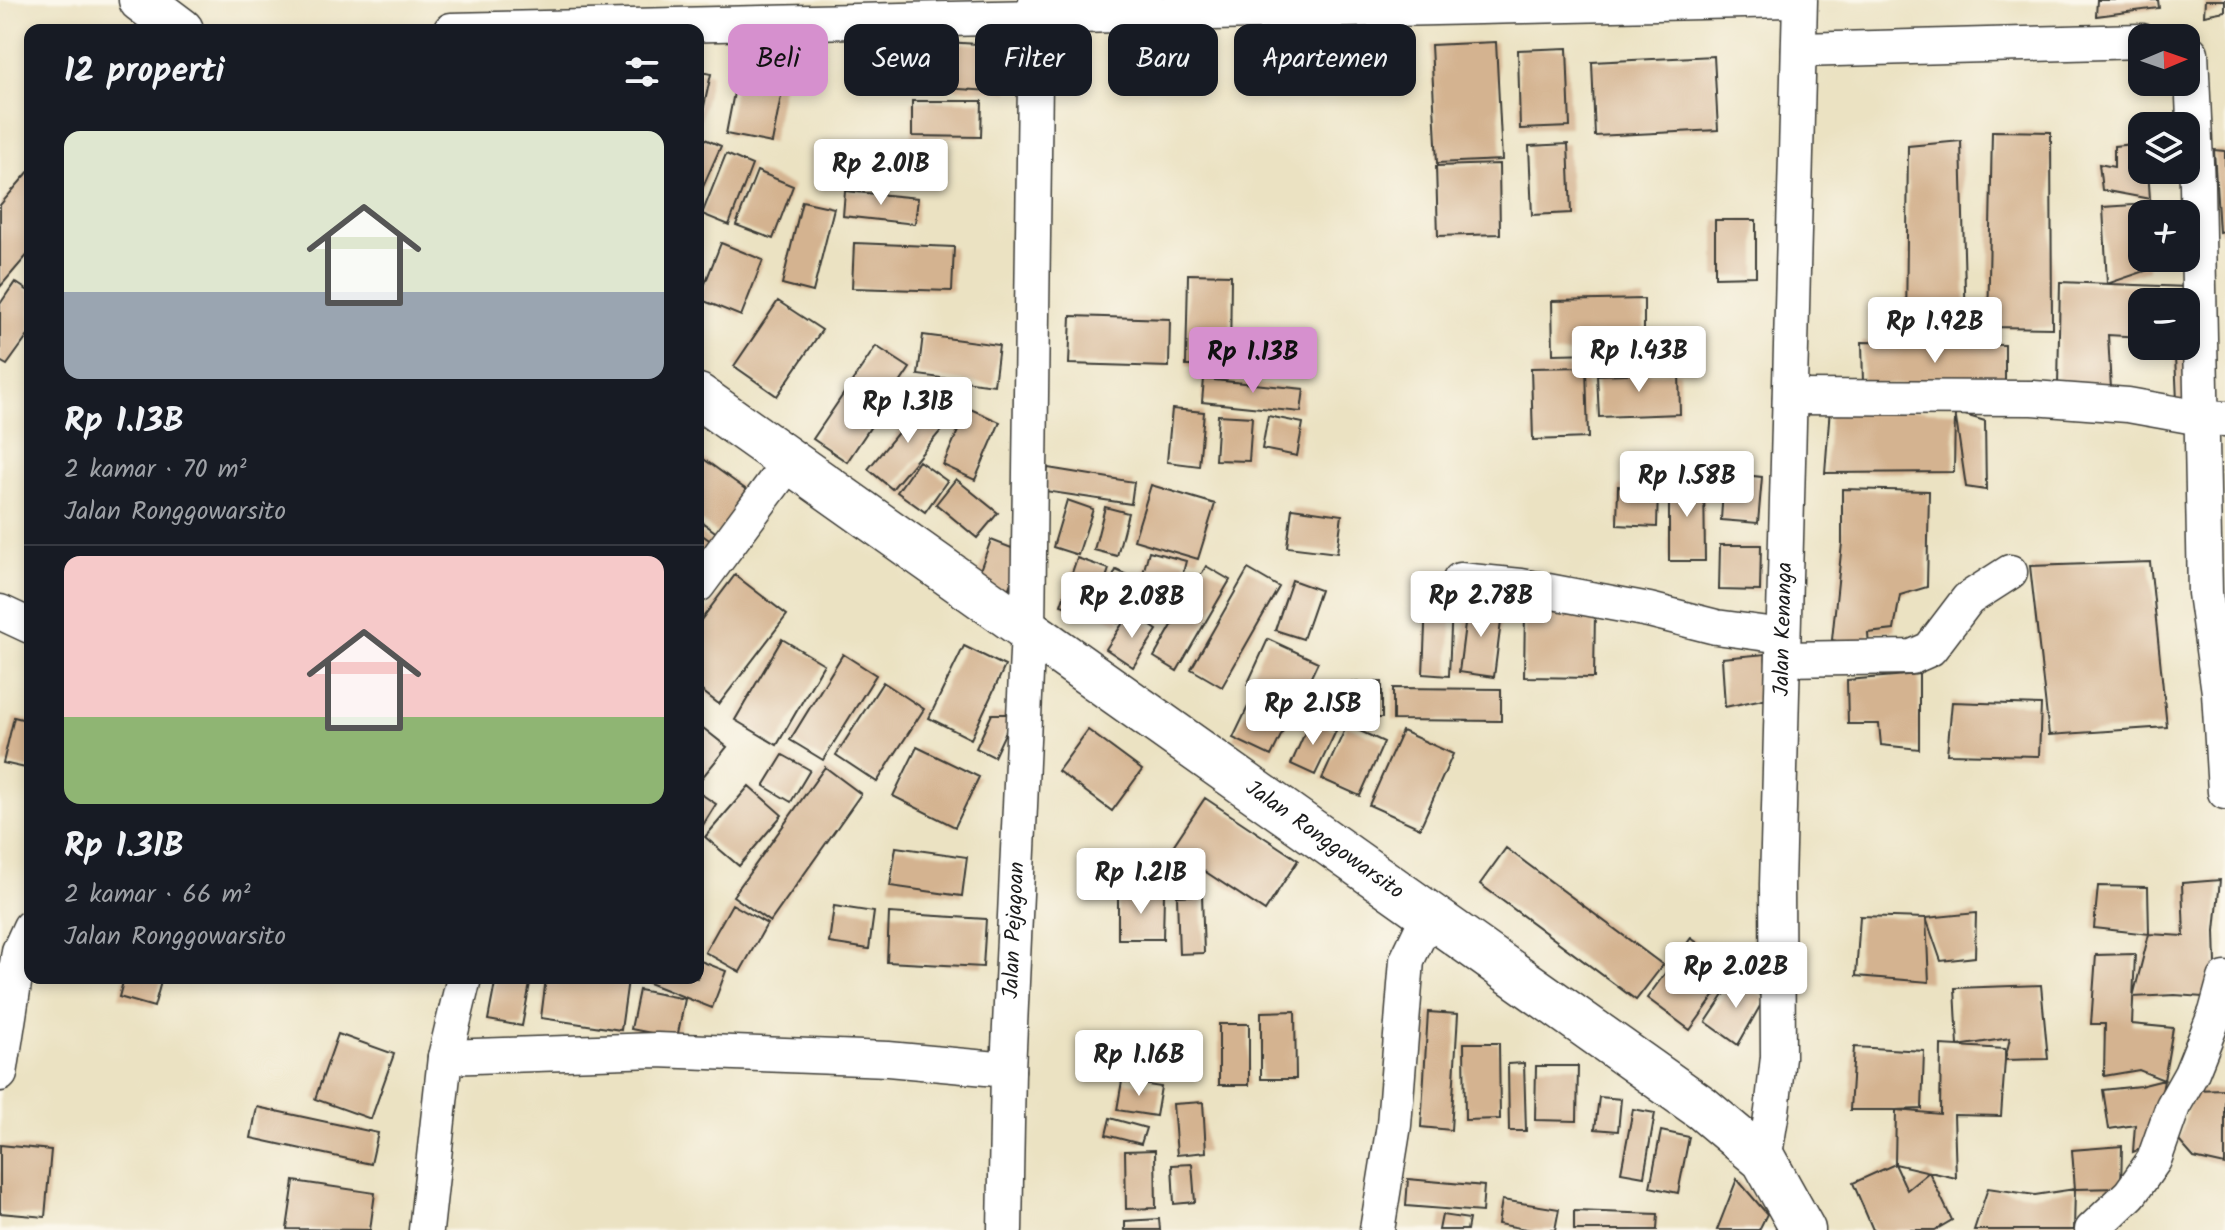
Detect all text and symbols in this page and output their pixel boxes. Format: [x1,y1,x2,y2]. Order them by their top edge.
chip: Beli [728,24,828,96]
chip: Sewa [844,24,959,96]
chip: Filter [975,24,1092,96]
chip: Baru [1108,24,1218,96]
chip: Apartemen [1234,24,1416,96]
north arrow [2128,24,2200,96]
map controls [2128,24,2200,360]
text: 12 properti [64,45,225,99]
icon: filters [620,50,664,94]
button: layers [2128,112,2200,184]
pin: Rp 2.01B [798,139,964,207]
text: Rp 2.01B [832,144,930,186]
icon: home [292,183,436,327]
button: + [2128,200,2200,272]
button: − [2128,288,2200,360]
pin: Rp 1.92B [1852,297,2018,365]
text: Rp 1.92B [1886,302,1984,344]
pin: Rp 1.43B [1556,326,1722,394]
pin: Rp 1.13B [1170,327,1336,395]
text: Rp 1.43B [1590,331,1688,373]
text: Rp 1.13B [1207,332,1299,374]
pin: Rp 1.31B [825,377,991,445]
text: Rp 1.31B [862,382,954,424]
text: Rp 1.13B [64,395,184,449]
text: 2 kamar · 70 m² [64,449,247,491]
pin: Rp 1.58B [1604,451,1770,519]
text: Rp 1.58B [1638,456,1736,498]
text: Jalan Ronggowarsito [64,491,286,533]
street label: Jalan Kenanga [1764,561,1803,697]
pin: Rp 2.78B [1398,571,1564,639]
pin: Rp 2.08B [1049,572,1215,640]
text: Rp 2.78B [1429,576,1533,618]
text: Rp 2.08B [1079,577,1185,619]
icon: home [292,608,436,752]
pin: Rp 2.15B [1230,679,1396,747]
text: Rp 2.15B [1264,684,1362,726]
street label: Jalan Ronggowarsito [1238,772,1411,909]
text: Rp 1.31B [64,820,184,874]
pin: Rp 1.21B [1058,848,1224,916]
text: Rp 1.21B [1095,853,1187,895]
street label: Jalan Pejagoan [994,861,1035,999]
text: 2 kamar · 66 m² [64,874,250,916]
text: Jalan Ronggowarsito [64,916,286,958]
pin: Rp 2.02B [1653,942,1819,1010]
text: Rp 2.02B [1683,947,1789,989]
pin: Rp 1.16B [1056,1030,1222,1098]
text: Rp 1.16B [1093,1035,1185,1077]

